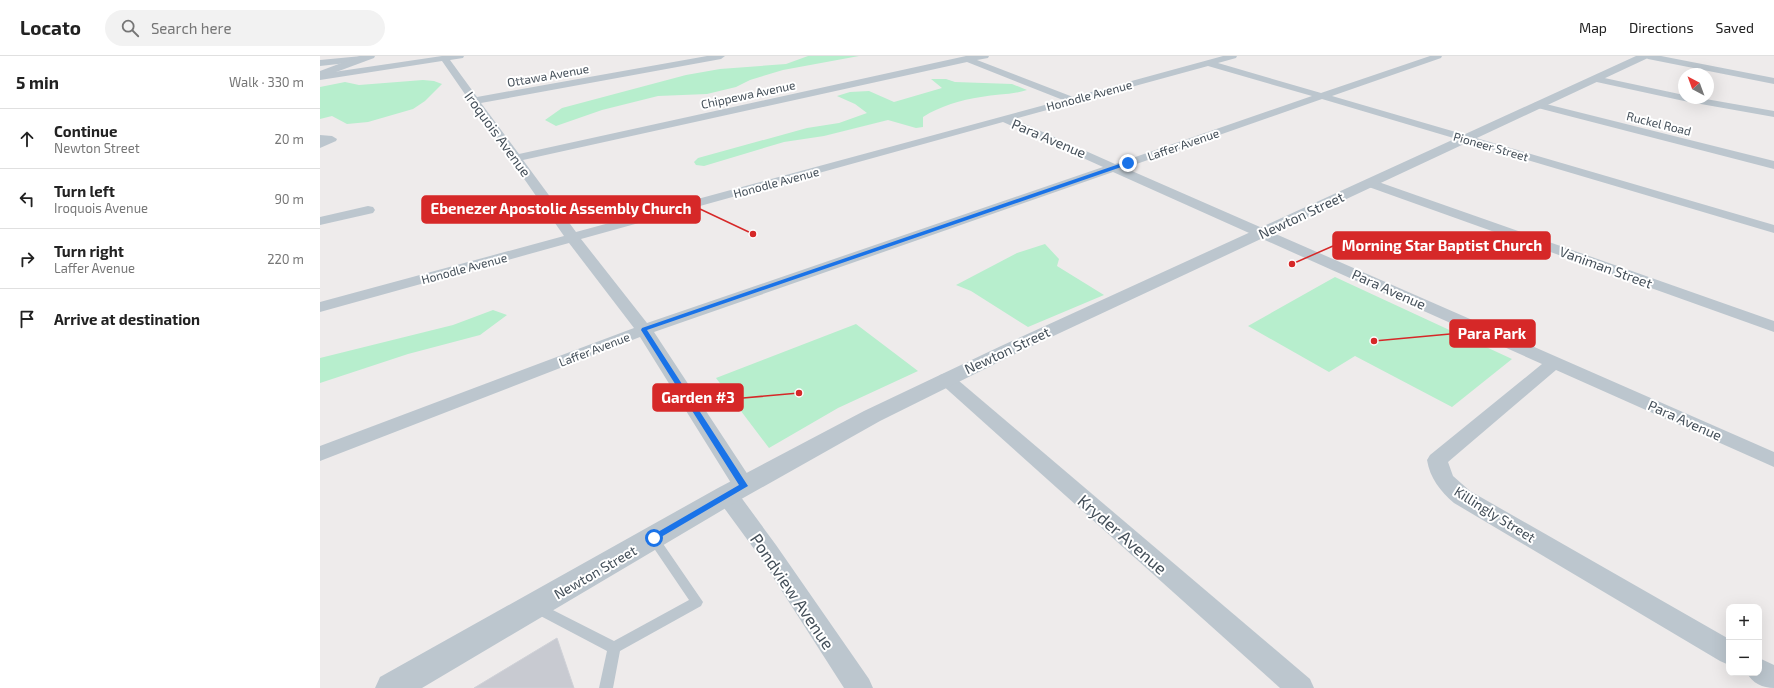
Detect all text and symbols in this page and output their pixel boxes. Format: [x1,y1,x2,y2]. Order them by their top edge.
search box [105,10,385,46]
text: Locato [20,16,81,39]
icon: search [119,17,141,39]
text: Search here [151,19,231,37]
text: Map [1579,19,1607,36]
text: Directions [1629,19,1694,36]
text: Saved [1716,19,1754,36]
street label: Ottawa Avenue [506,61,590,89]
north arrow [1678,68,1714,104]
text: 5 min [16,72,59,92]
text: Walk · 330 m [229,74,304,90]
street label: Chippewa Avenue [699,77,797,111]
street label: Honodle Avenue [1045,77,1133,113]
street label: Iroquois Avenue [461,88,535,180]
street label: Ruckel Road [1625,108,1693,138]
street label: Para Avenue [1009,115,1089,161]
text: Continue [54,122,117,140]
street label: Laffer Avenue [1145,125,1221,163]
icon: ahead [16,128,38,150]
street label: Pioneer Street [1452,129,1530,164]
text: 20 m [275,131,304,147]
text: Newton Street [54,140,140,156]
route end [1119,154,1137,172]
street label: Honodle Avenue [732,164,820,200]
text: Turn left [54,182,115,200]
icon: left [16,188,38,210]
street label: Newton Street [1256,188,1346,242]
text: 90 m [274,191,304,207]
callout: Ebenezer Apostolic Assembly Church [422,196,700,223]
text: Ebenezer Apostolic Assembly Church [431,199,691,218]
text: Iroquois Avenue [54,200,148,216]
callout: Morning Star Baptist Church [1333,232,1550,259]
text: Morning Star Baptist Church [1342,236,1542,254]
text: Turn right [54,242,124,260]
street label: Vaniman Street [1557,242,1655,292]
icon: right [16,248,38,270]
street label: Honodle Avenue [420,250,508,286]
text: 220 m [267,251,304,267]
text: Laffer Avenue [54,260,135,276]
street label: Para Avenue [1350,265,1428,313]
icon: arrive [16,308,38,330]
text: Arrive at destination [54,310,200,328]
callout: Para Park [1450,320,1535,347]
street label: Newton Street [962,323,1052,377]
text: Para Park [1458,324,1527,342]
street label: Laffer Avenue [557,329,631,369]
callout: Garden #3 [653,384,743,411]
text: Garden #3 [661,388,735,406]
street label: Para Avenue [1646,396,1724,444]
street label: Killingly Street [1451,482,1539,546]
street label: Kryder Avenue [1074,490,1172,579]
route start [645,529,663,547]
street label: Pondview Avenue [747,529,839,653]
street label: Newton Street [551,542,639,602]
map controls [1726,604,1762,676]
button: + [1726,604,1762,640]
button: − [1726,640,1762,676]

